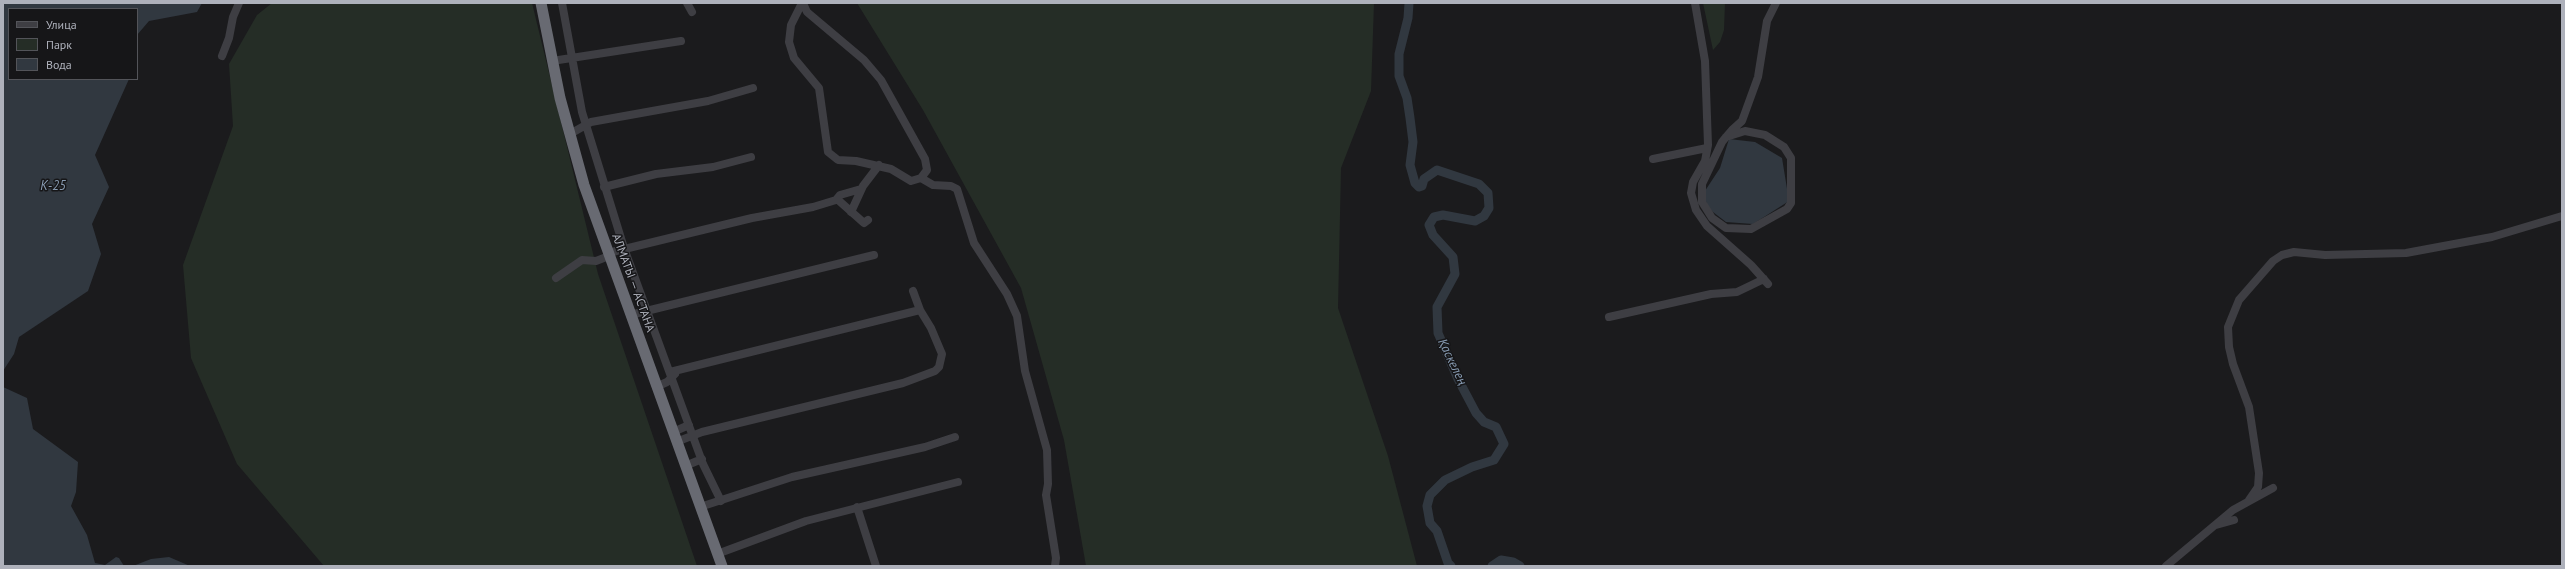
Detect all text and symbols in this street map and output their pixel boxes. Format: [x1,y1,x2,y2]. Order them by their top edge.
legend [8,8,138,80]
text: Улица [46,17,77,32]
text: Парк [46,37,72,52]
text: Вода [46,57,72,72]
water label: К-25 [40,178,66,194]
street label: АЛМАТЫ — АСТАНА [609,232,657,334]
water label: Қаскелең [1434,336,1470,388]

